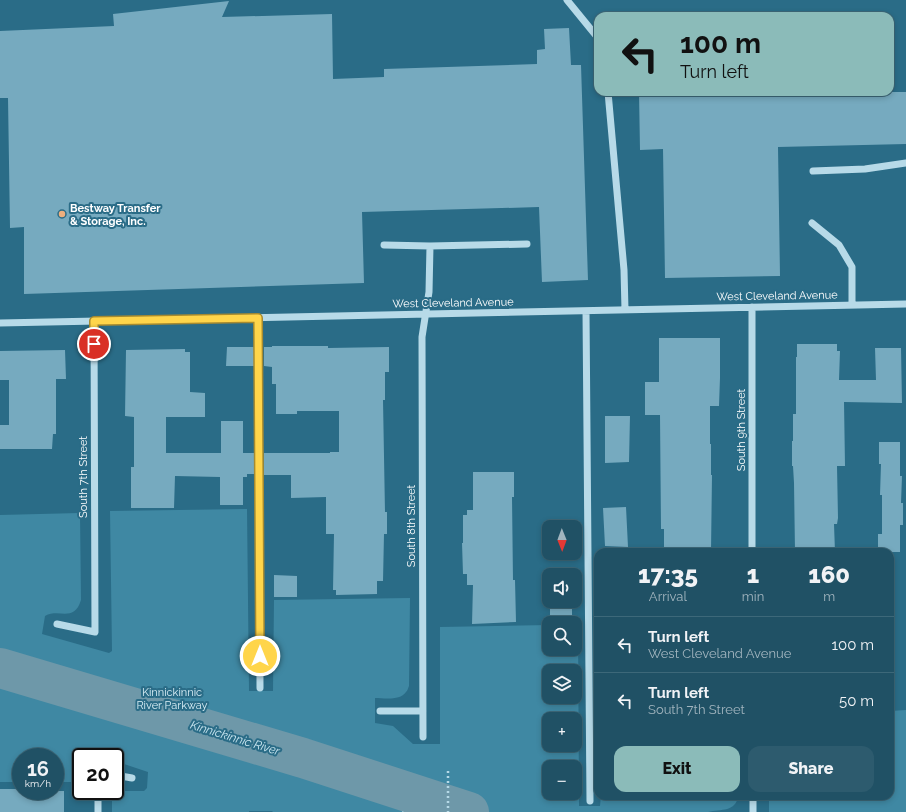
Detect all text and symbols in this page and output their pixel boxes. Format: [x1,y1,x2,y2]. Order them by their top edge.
text: 100 m [680,27,761,60]
icon: left [614,28,666,80]
text: Turn left [680,61,749,82]
place label: Bestway Transfer & Storage, Inc. [70,202,161,228]
marker: Bestway Transfer & Storage, Inc. [57,209,67,219]
street label: West Cleveland Avenue [716,288,838,304]
street label: West Cleveland Avenue [392,295,514,311]
pin [77,327,111,361]
icon: arrive [83,333,105,355]
street label: South 9th Street [735,388,748,471]
street label: South 7th Street [77,436,90,518]
street label: South 8th Street [405,484,418,567]
north arrow [542,520,582,560]
map controls [542,520,582,800]
text: 17:35 [638,560,698,589]
text: 1 [747,560,759,589]
text: 160 [808,560,850,589]
button: sound [542,568,582,608]
text: Arrival [649,589,687,604]
text: min [742,589,764,604]
text: m [823,589,835,604]
button: search [542,616,582,656]
text: Turn left [648,628,709,646]
icon: left [614,634,636,656]
position arrow [239,635,281,677]
text: 100 m [832,636,874,654]
text: West Cleveland Avenue [648,646,791,661]
button: layers [542,664,582,704]
text: Turn left [648,684,709,702]
park label: Kinnickinnic River Parkway [136,686,208,712]
icon: left [614,690,636,712]
text: 50 m [839,692,874,710]
text: South 7th Street [648,702,745,717]
button: + [542,712,582,752]
water label: Kinnickinnic River [189,718,282,759]
button: Exit [614,746,740,792]
button: Share [748,746,874,792]
speed limit sign: 20 [72,748,124,800]
text: 16 [27,757,49,781]
button: − [542,760,582,800]
text: km/h [25,778,51,789]

